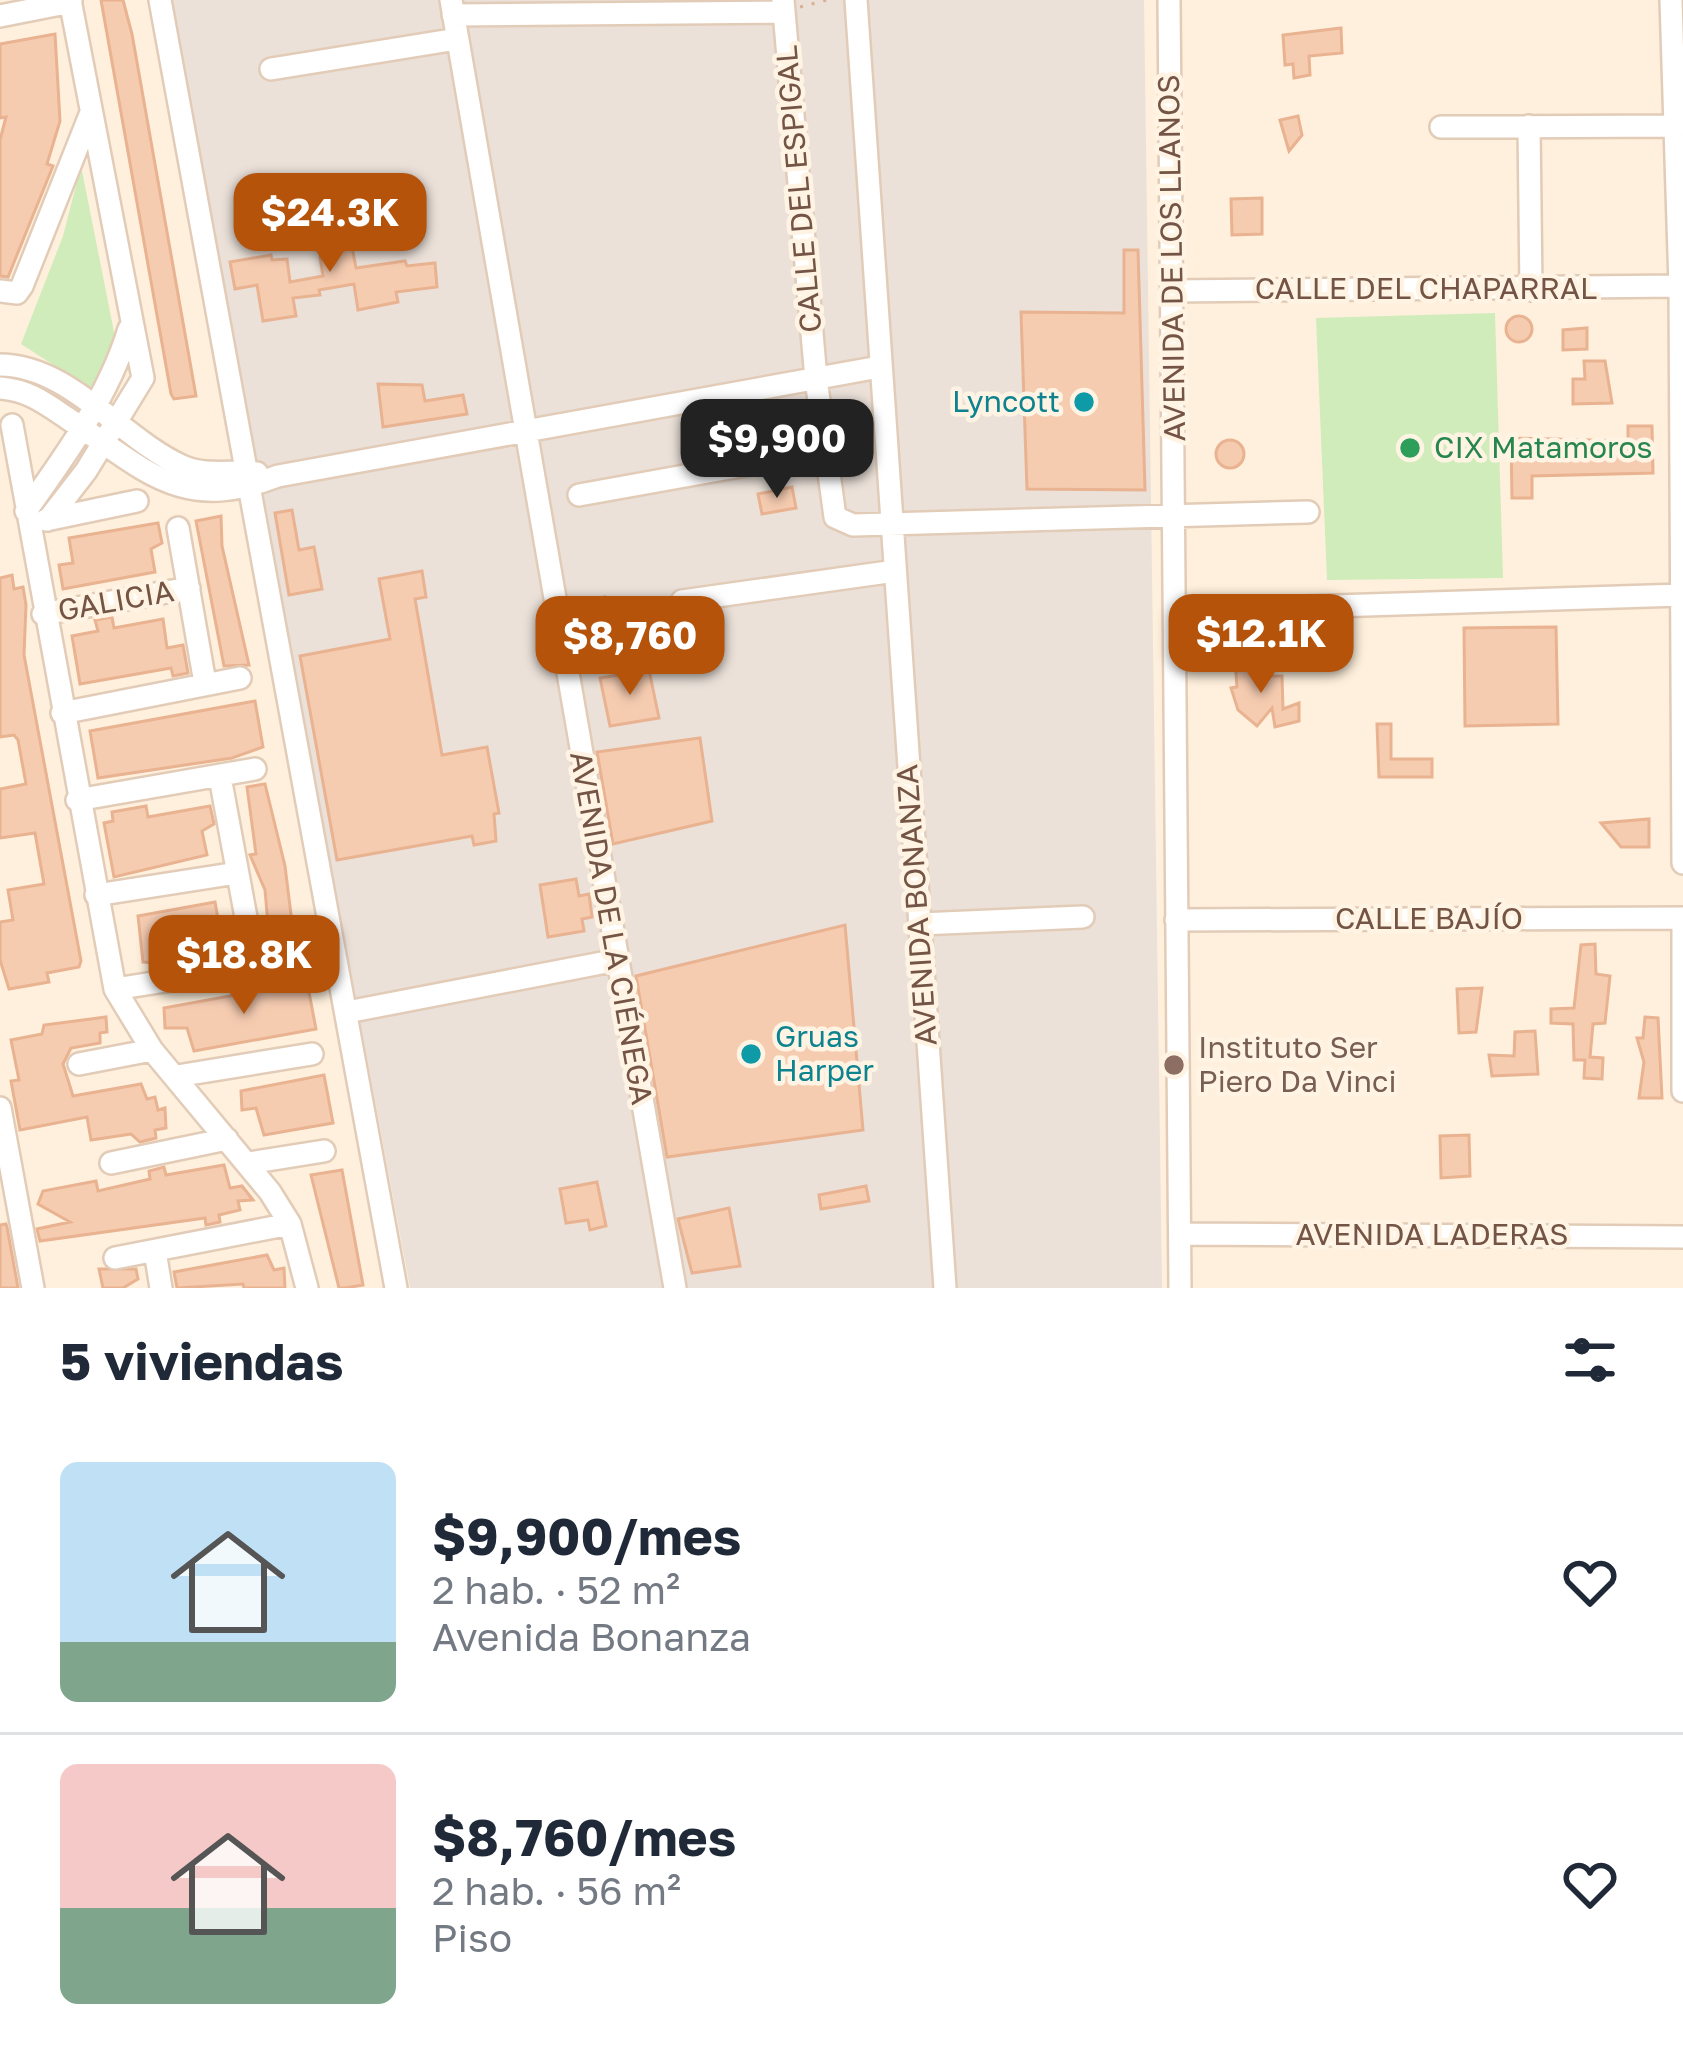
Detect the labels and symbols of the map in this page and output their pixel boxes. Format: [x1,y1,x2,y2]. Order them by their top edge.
street label: CALLE DEL ESPIGAL [768,44,828,334]
street label: AVENIDA DE LOS LLANOS [1150,74,1192,442]
pin: $24.3K [232,173,428,275]
street label: CALLE DEL CHAPARRAL [1255,270,1597,306]
place label: Lyncott [952,383,1060,419]
marker: Lyncott [1071,389,1097,415]
pin: $9,900 [679,399,875,501]
place label: CIX Matamoros [1434,429,1652,465]
marker: CIX Matamoros [1397,435,1423,461]
street label: GALICIA [55,572,177,628]
pin: $12.1K [1163,594,1359,696]
pin: $8,760 [532,596,728,698]
street label: AVENIDA DE LA CIÉNEGA [563,748,661,1107]
street label: AVENIDA BONANZA [888,763,944,1047]
street label: CALLE BAJÍO [1335,900,1523,936]
pin: $18.8K [146,915,342,1017]
place label: Gruas Harper [775,1018,874,1088]
place label: Instituto Ser Piero Da Vinci [1198,1029,1396,1099]
marker: Gruas Harper [738,1041,764,1067]
marker: Instituto Ser Piero Da Vinci [1161,1052,1187,1078]
street label: AVENIDA LADERAS [1296,1216,1568,1252]

